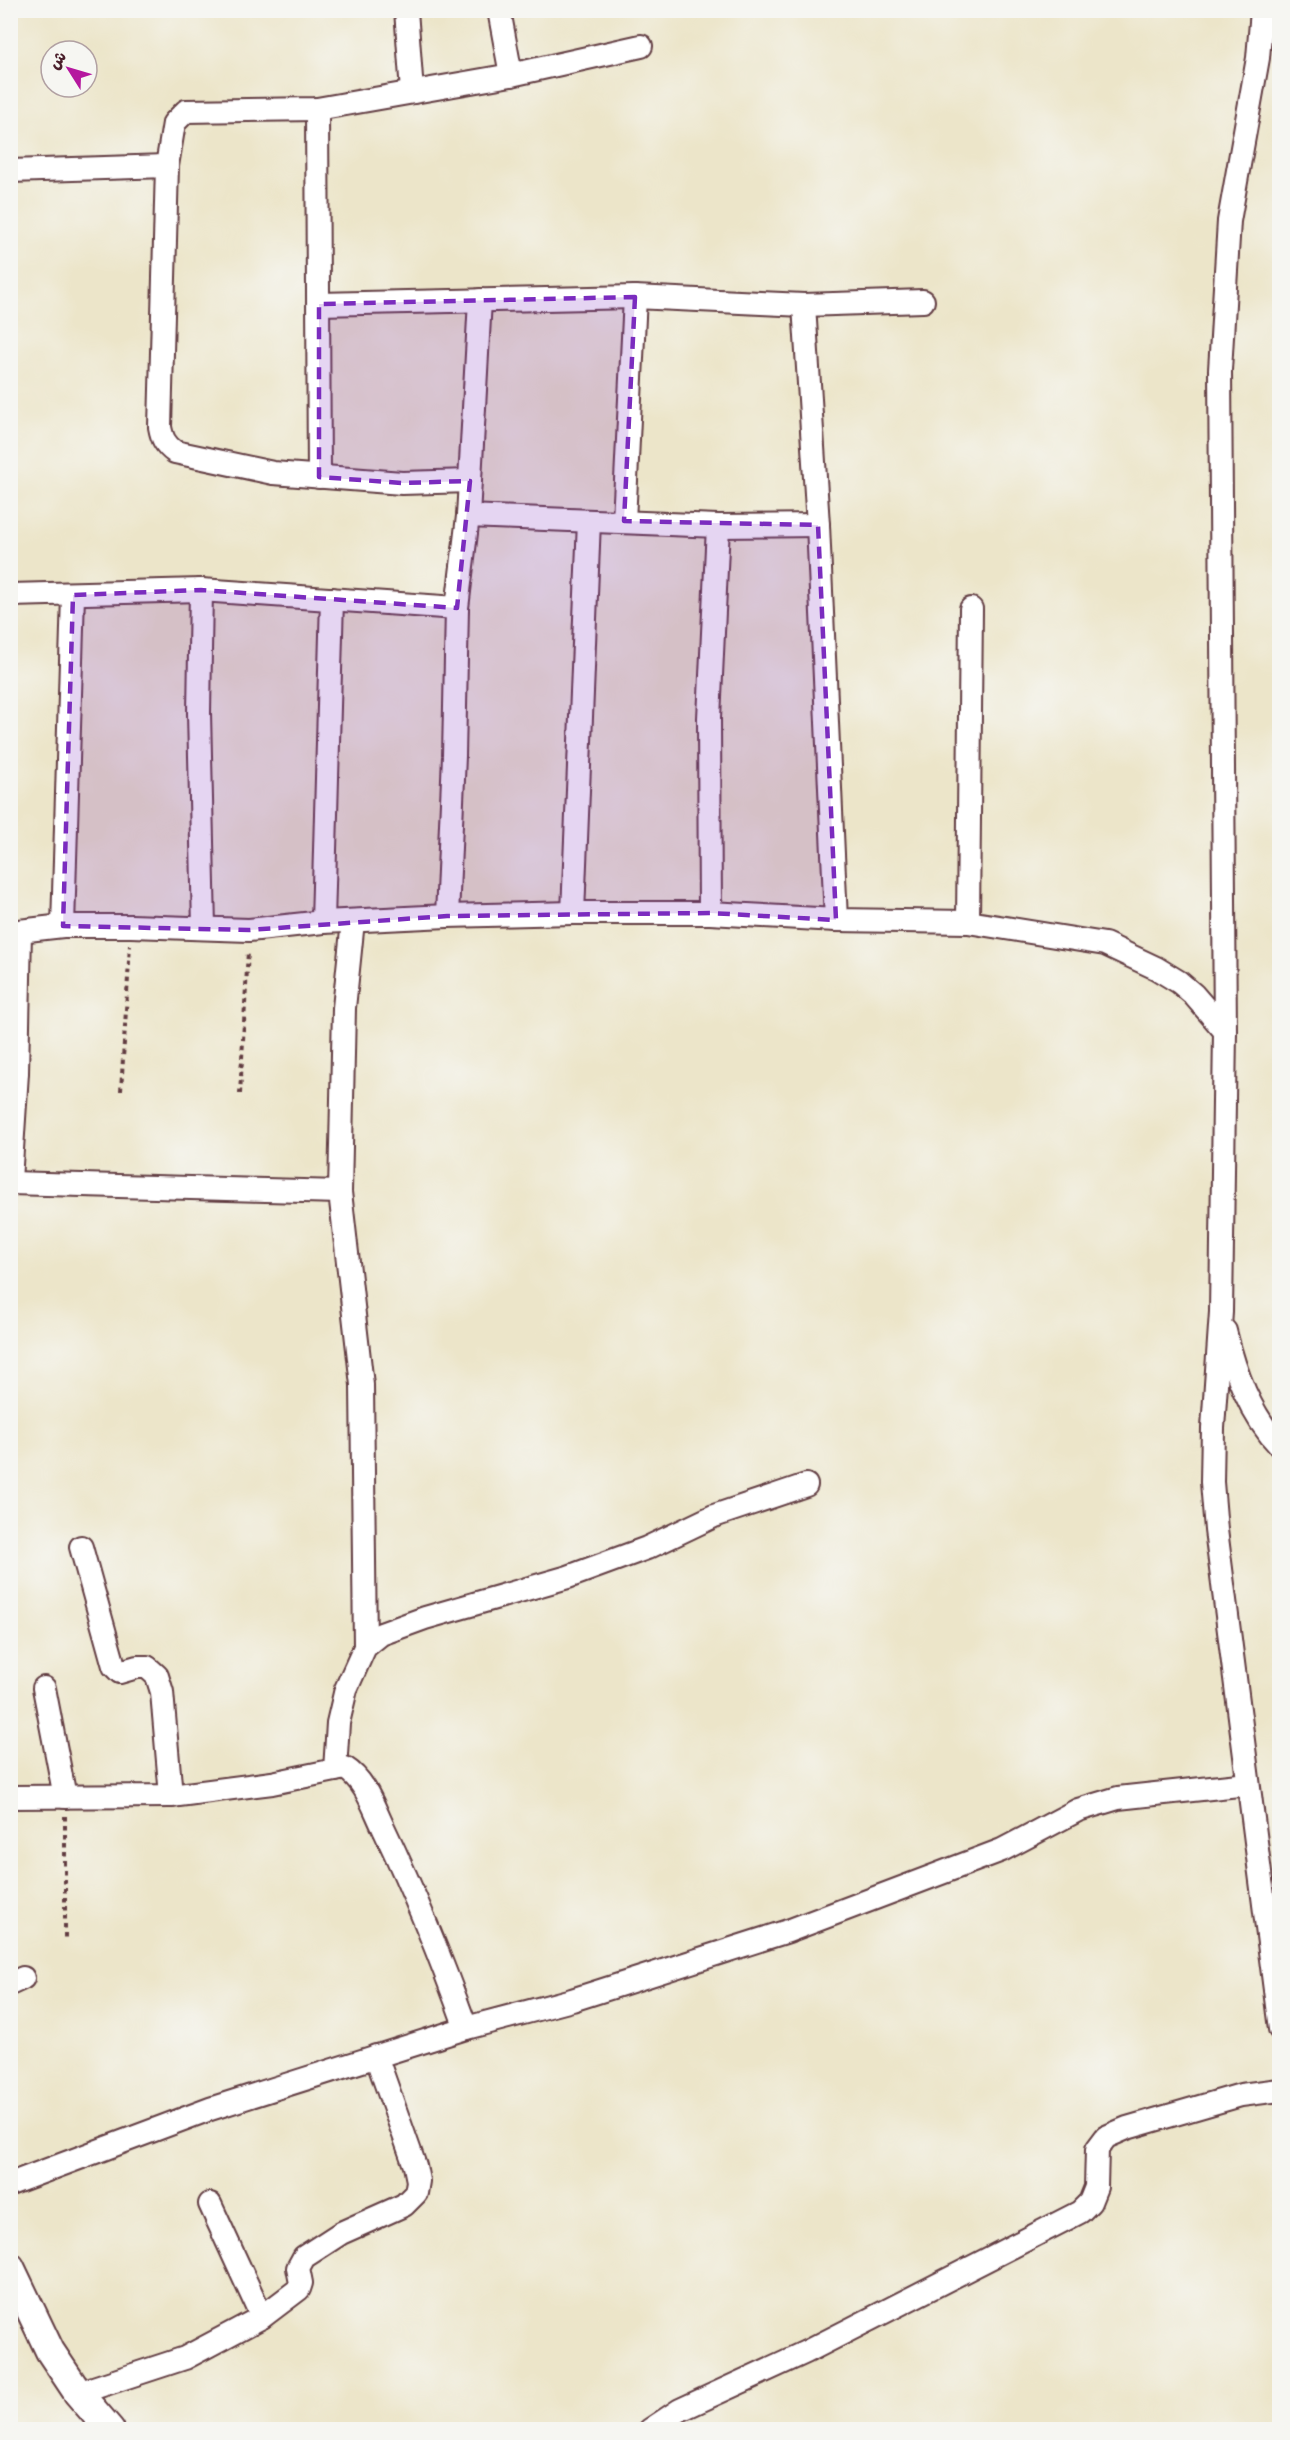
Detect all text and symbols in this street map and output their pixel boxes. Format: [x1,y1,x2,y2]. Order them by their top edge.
north arrow [39,39,99,99]
text: ش [45,48,74,75]

